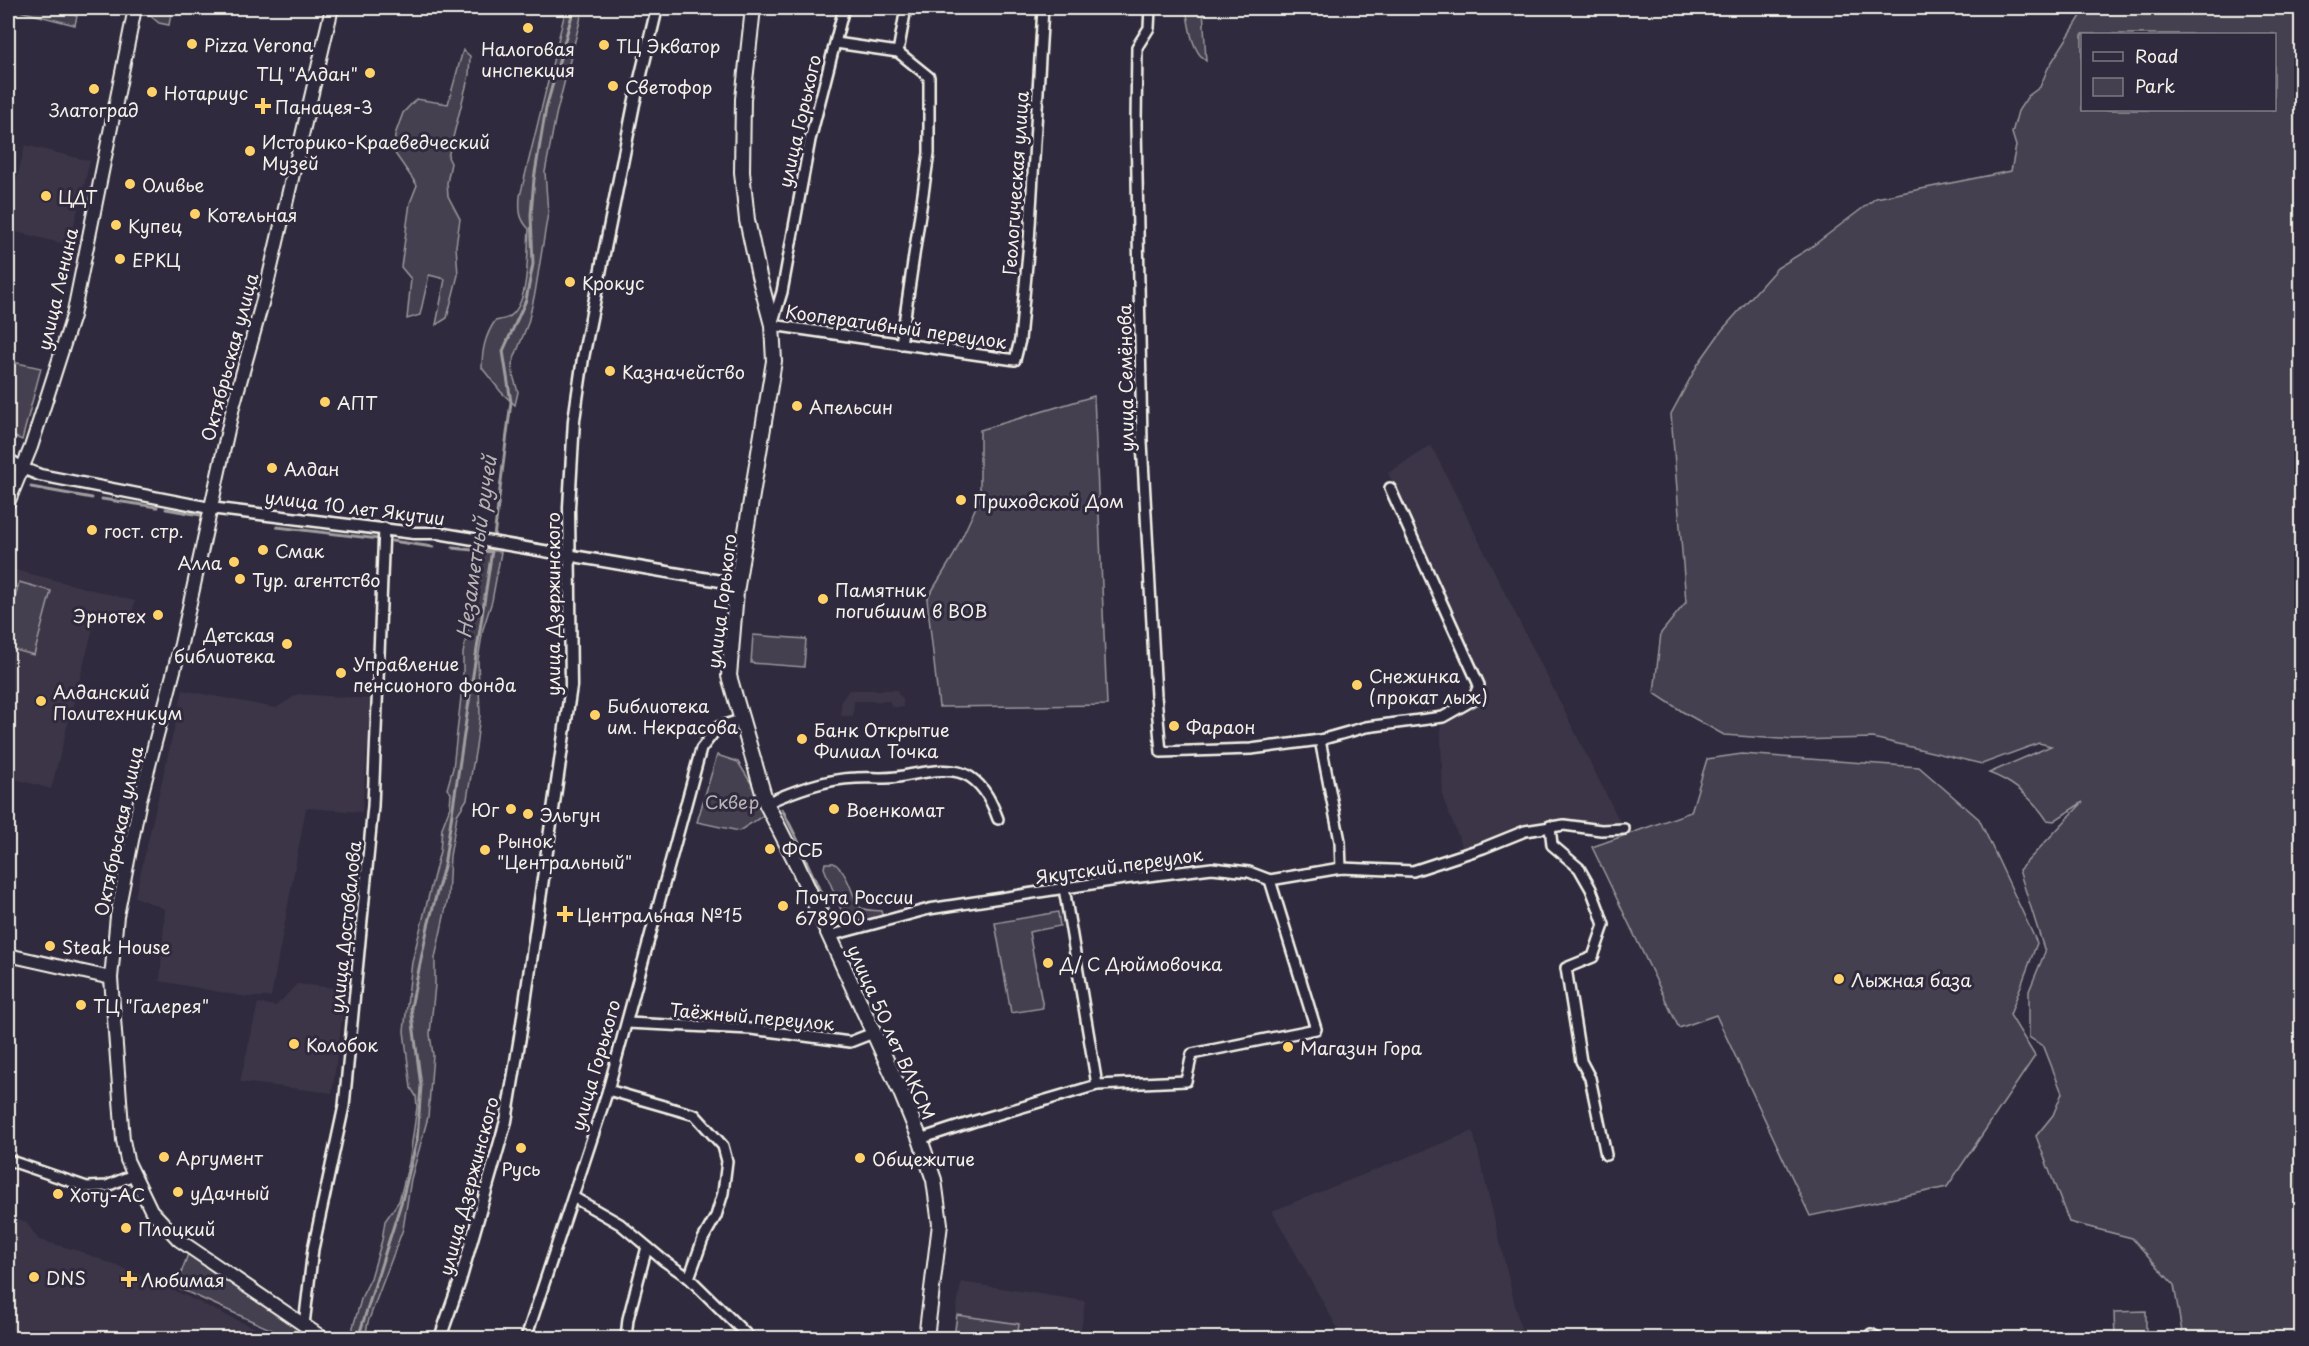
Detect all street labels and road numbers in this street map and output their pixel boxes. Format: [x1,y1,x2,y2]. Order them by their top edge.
street label: улица Горького [771,52,827,190]
street label: Геологическая улица [995,89,1035,276]
street label: улица Ленина [30,224,84,353]
street label: Октябрьская улица [194,269,265,444]
street label: Кооперативный переулок [783,297,1009,355]
street label: улица Семёнова [1110,303,1140,452]
street label: улица 10 лет Якутии [263,483,447,531]
street label: улица Дзержинского [539,512,566,696]
street label: улица Горького [699,532,743,670]
street label: Октябрьская улица [87,743,149,918]
street label: улица Достовалова [323,839,368,1015]
street label: Якутский переулок [1034,840,1205,890]
street label: улица 50 лет ВЛКСМ [841,940,943,1124]
street label: Таёжный переулок [669,995,836,1037]
street label: улица Горького [563,996,627,1134]
street label: улица Дзержинского [431,1094,505,1278]

